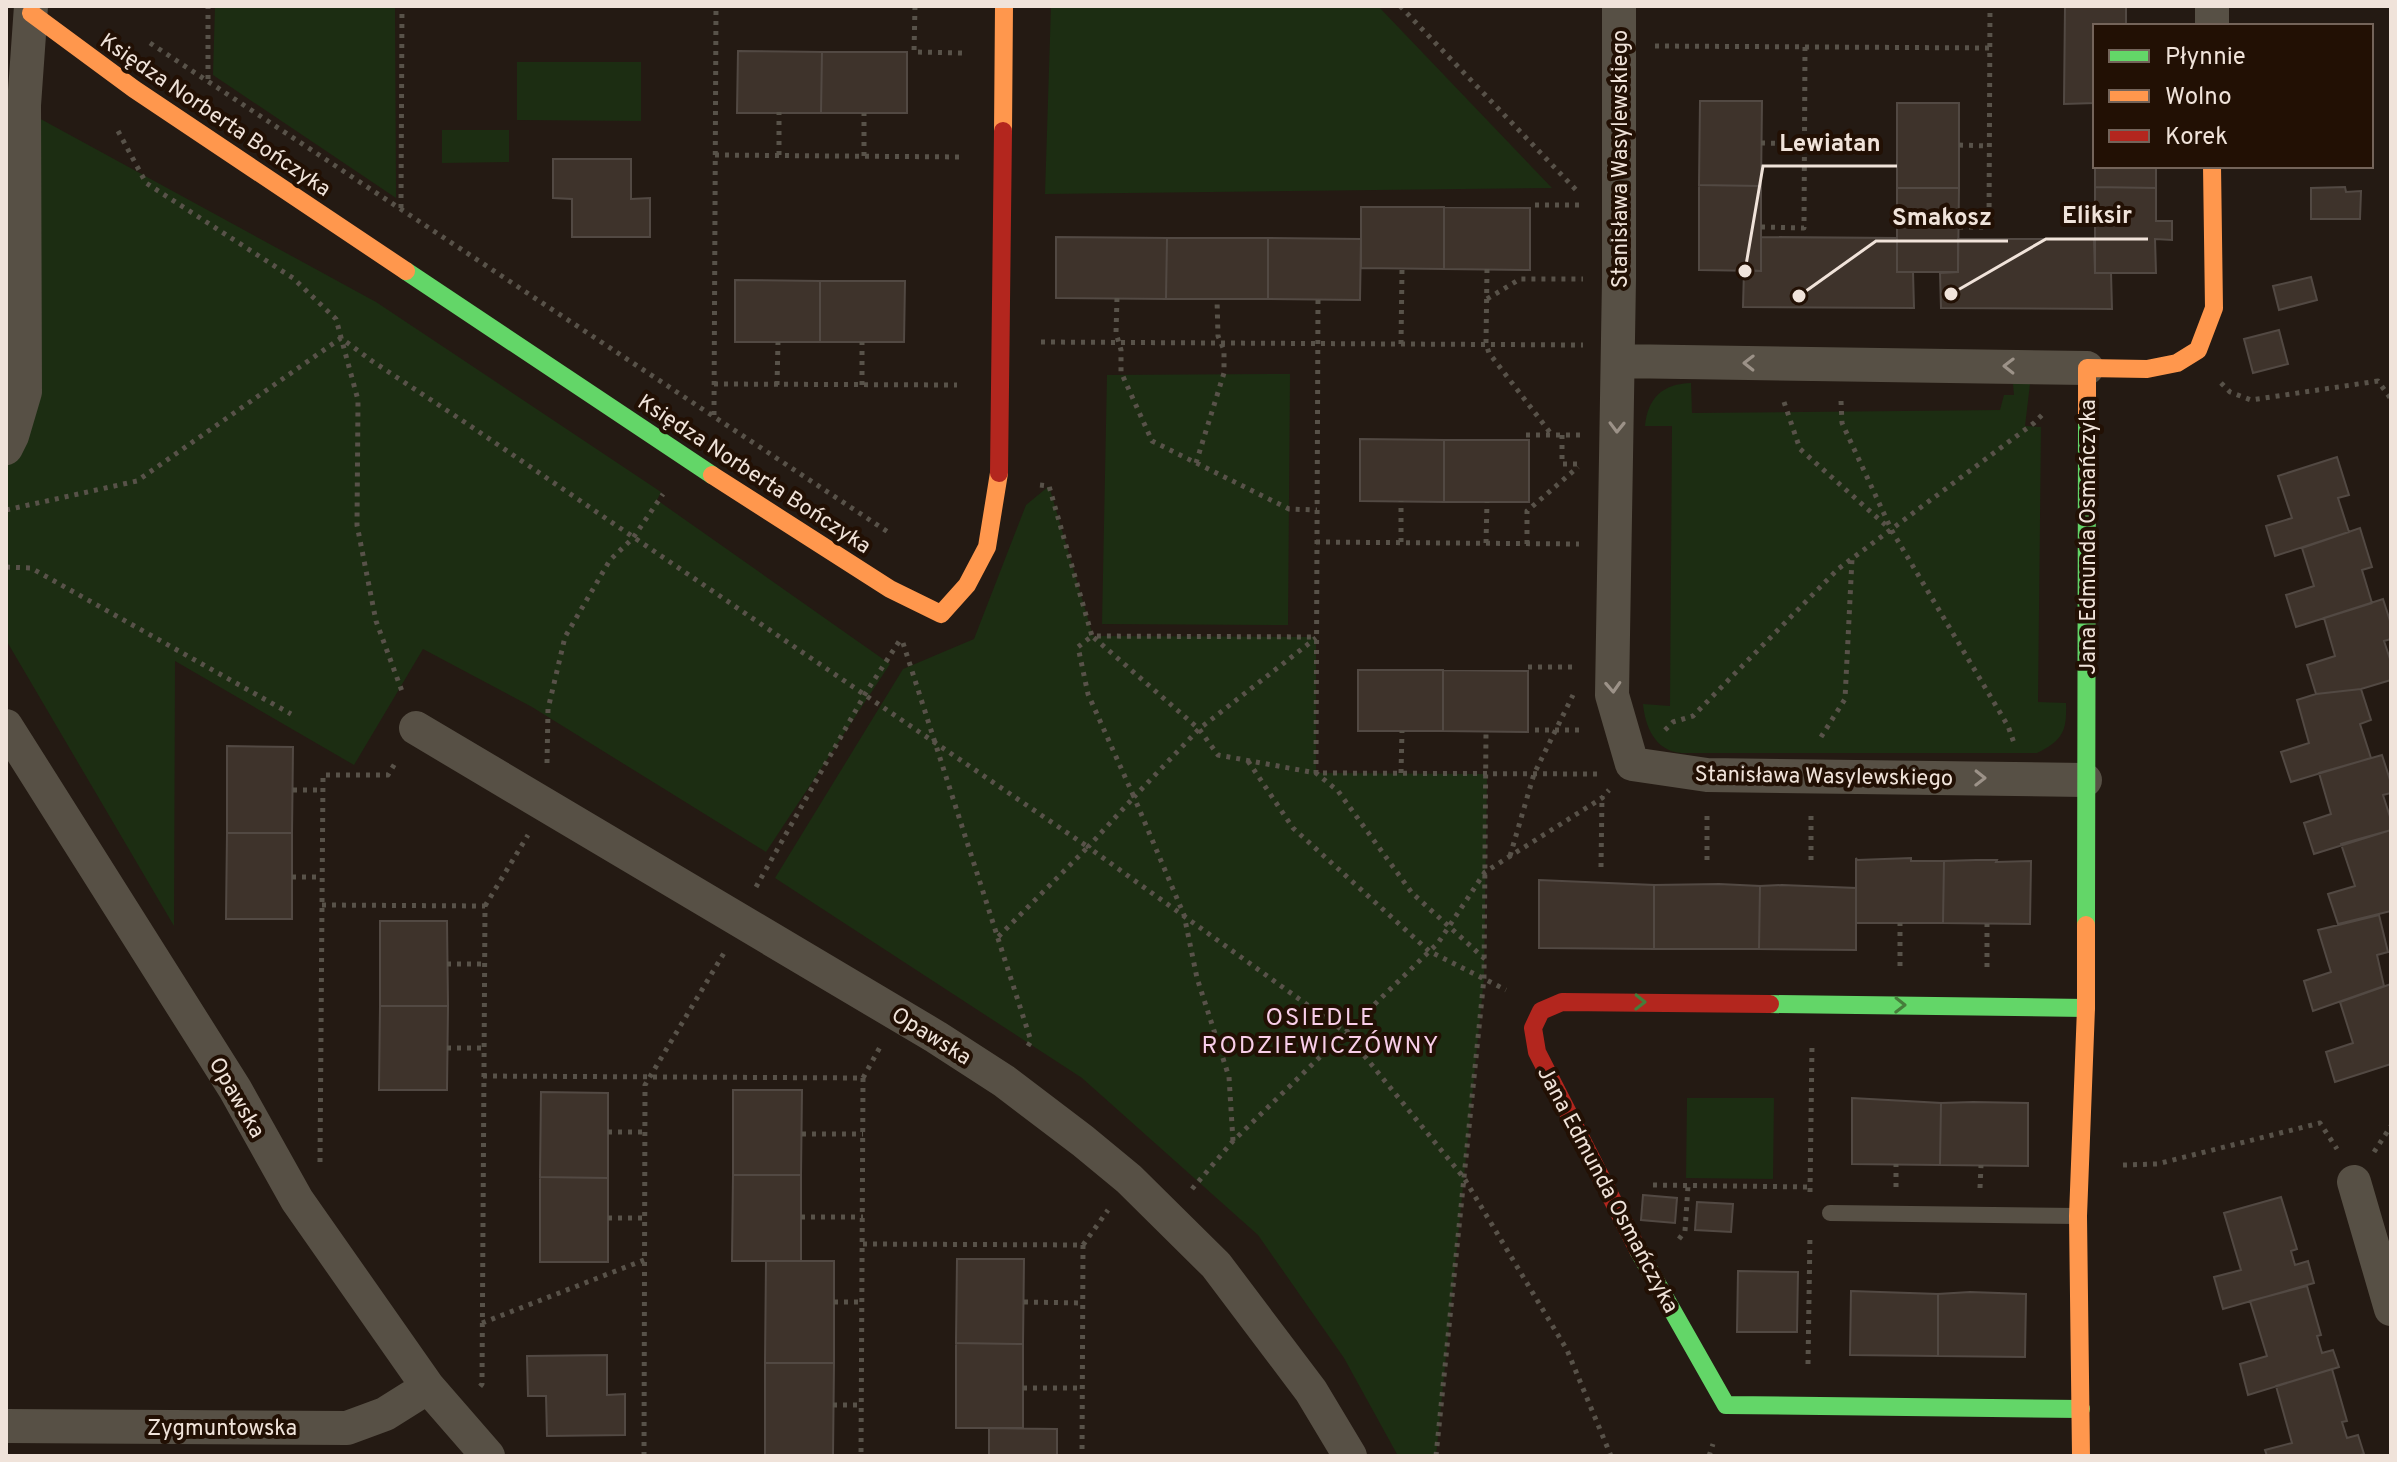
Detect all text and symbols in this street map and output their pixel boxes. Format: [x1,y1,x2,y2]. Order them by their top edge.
legend [2093,24,2373,168]
street label: Księdza Norberta Bończyka [94,29,335,204]
street label: Stanisława Wasylewskiego [1608,30,1635,288]
text: Płynnie [2165,43,2246,73]
text: Wolno [2165,83,2232,113]
callout: Lewiatan [1763,118,1897,166]
text: Korek [2165,123,2228,153]
text: Lewiatan [1779,130,1881,160]
callout: Eliksir [2046,191,2148,239]
callout: Smakosz [1876,193,2008,241]
text: Eliksir [2062,202,2132,232]
text: Smakosz [1892,204,1992,234]
one-way arrow [1742,354,1755,372]
one-way arrow [2002,358,2015,375]
street label: Księdza Norberta Bończyka [632,389,875,561]
street label: Jana Edmunda Osmańczyka [2076,399,2103,675]
one-way arrow [1608,421,1626,434]
one-way arrow [1605,681,1622,694]
street label: Stanisława Wasylewskiego [1694,762,1953,793]
one-way arrow [1974,770,1987,787]
one-way arrow [1634,993,1647,1011]
one-way arrow [1894,997,1907,1014]
street label: Opawska [886,1002,976,1072]
district label: OSIEDLE RODZIEWICZÓWNY [1202,1004,1441,1062]
street label: Opawska [202,1053,270,1143]
street label: Jana Edmunda Osmańczyka [1530,1062,1683,1318]
street label: Zygmuntowska [147,1416,297,1443]

